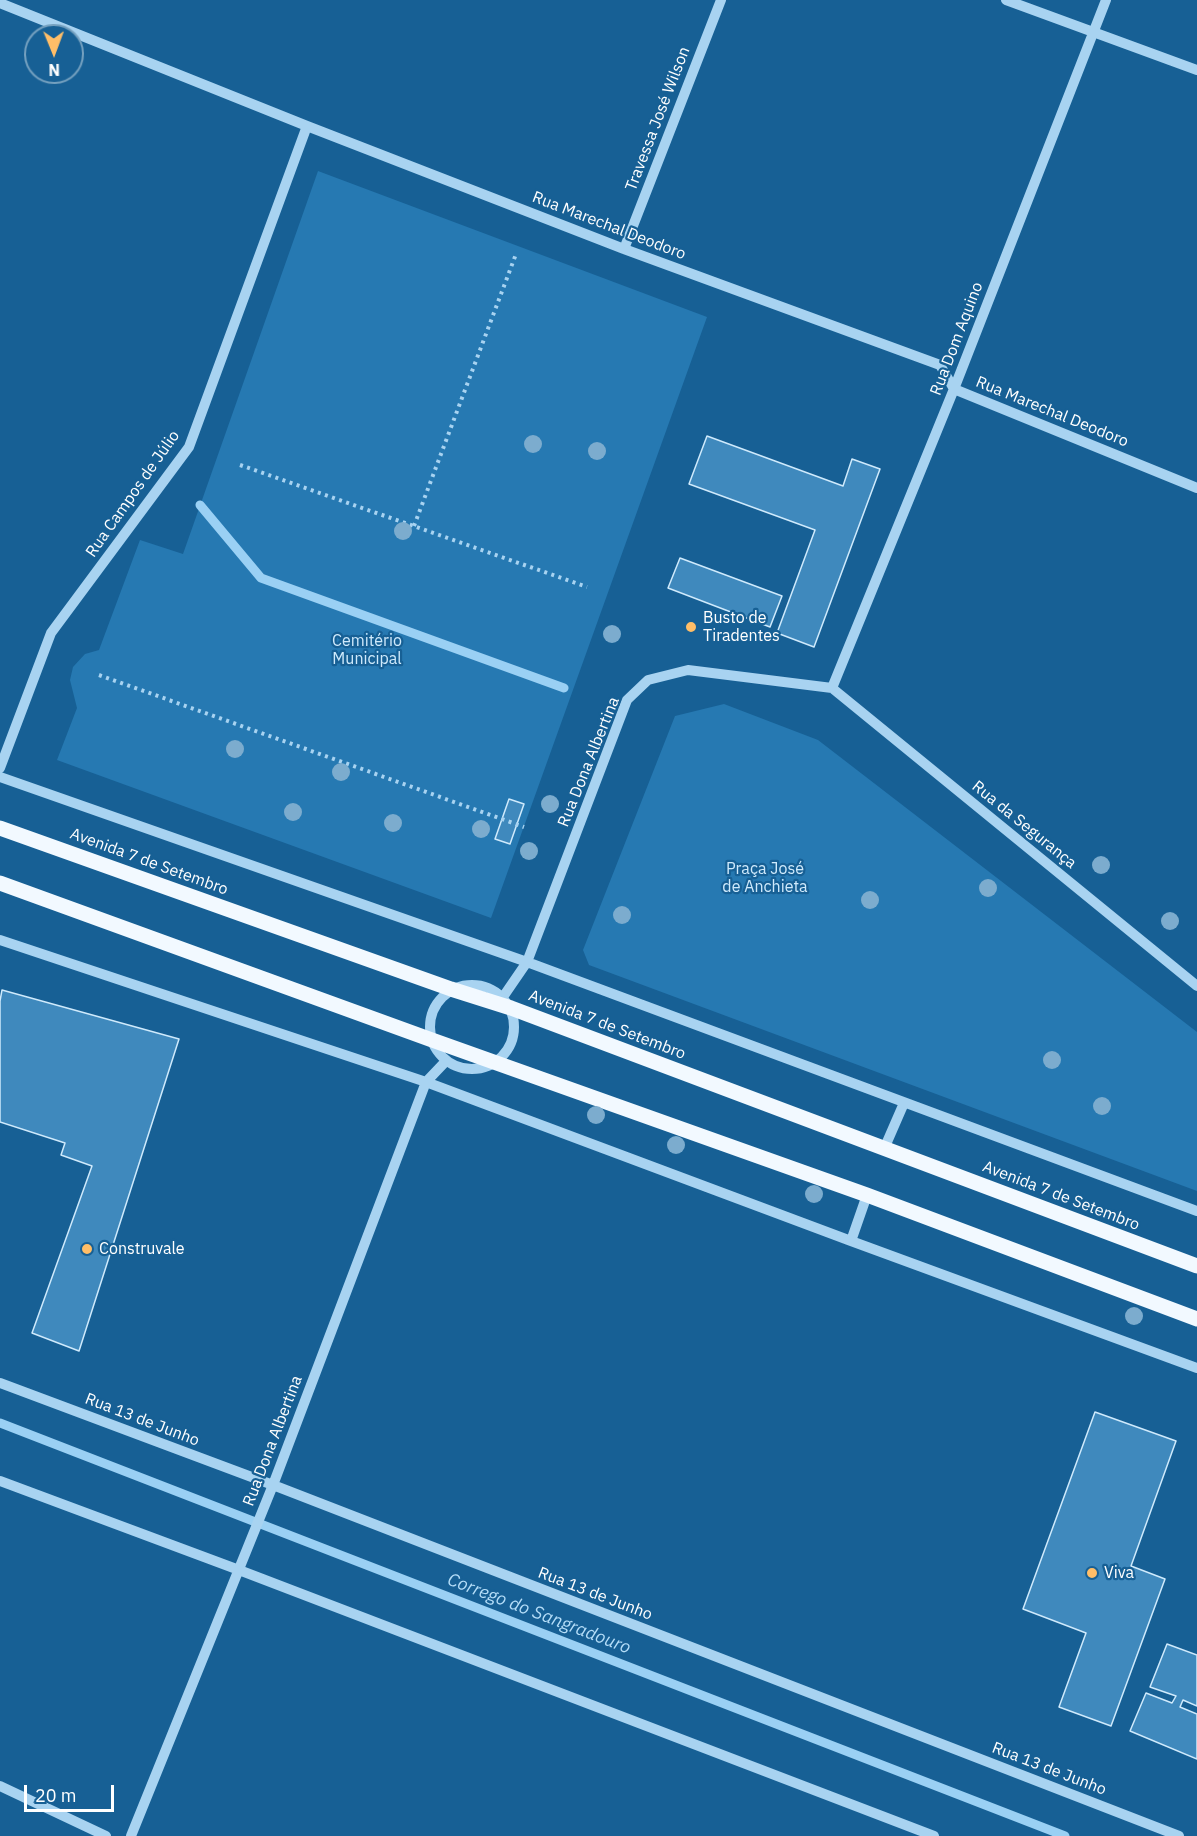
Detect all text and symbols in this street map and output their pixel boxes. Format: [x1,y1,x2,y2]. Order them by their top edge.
north arrow [24,24,84,84]
street label: Travessa José Wilson [622,44,694,194]
text: N [48,60,60,80]
street label: Rua Marechal Deodoro [529,188,689,264]
street label: Rua Dom Aquino [927,280,987,398]
street label: Rua Marechal Deodoro [973,373,1131,451]
street label: Rua Campos de Júlio [82,427,184,561]
place label: Busto de Tiradentes [703,608,780,646]
marker: Busto de Tiradentes [684,620,698,634]
park label: Cemitério Municipal [332,631,402,669]
street label: Rua Dona Albertina [554,694,624,830]
street label: Rua da Segurança [968,777,1080,873]
street label: Avenida 7 de Setembro [67,824,231,900]
park label: Praça José de Anchieta [722,859,808,897]
street label: Avenida 7 de Setembro [526,986,688,1064]
street label: Avenida 7 de Setembro [980,1157,1142,1235]
place label: Construvale [99,1239,185,1259]
marker: Construvale [80,1242,94,1256]
street label: Rua Dona Albertina [239,1373,307,1509]
street label: Rua 13 de Junho [82,1389,202,1451]
street label: Rua 13 de Junho [535,1563,655,1625]
place label: Viva [1104,1563,1134,1583]
marker: Viva [1085,1566,1099,1580]
water label: Corrego do Sangradouro [444,1569,634,1659]
street label: Rua 13 de Junho [989,1738,1109,1800]
scale bar [27,1773,117,1811]
text: 20 m [35,1784,77,1807]

